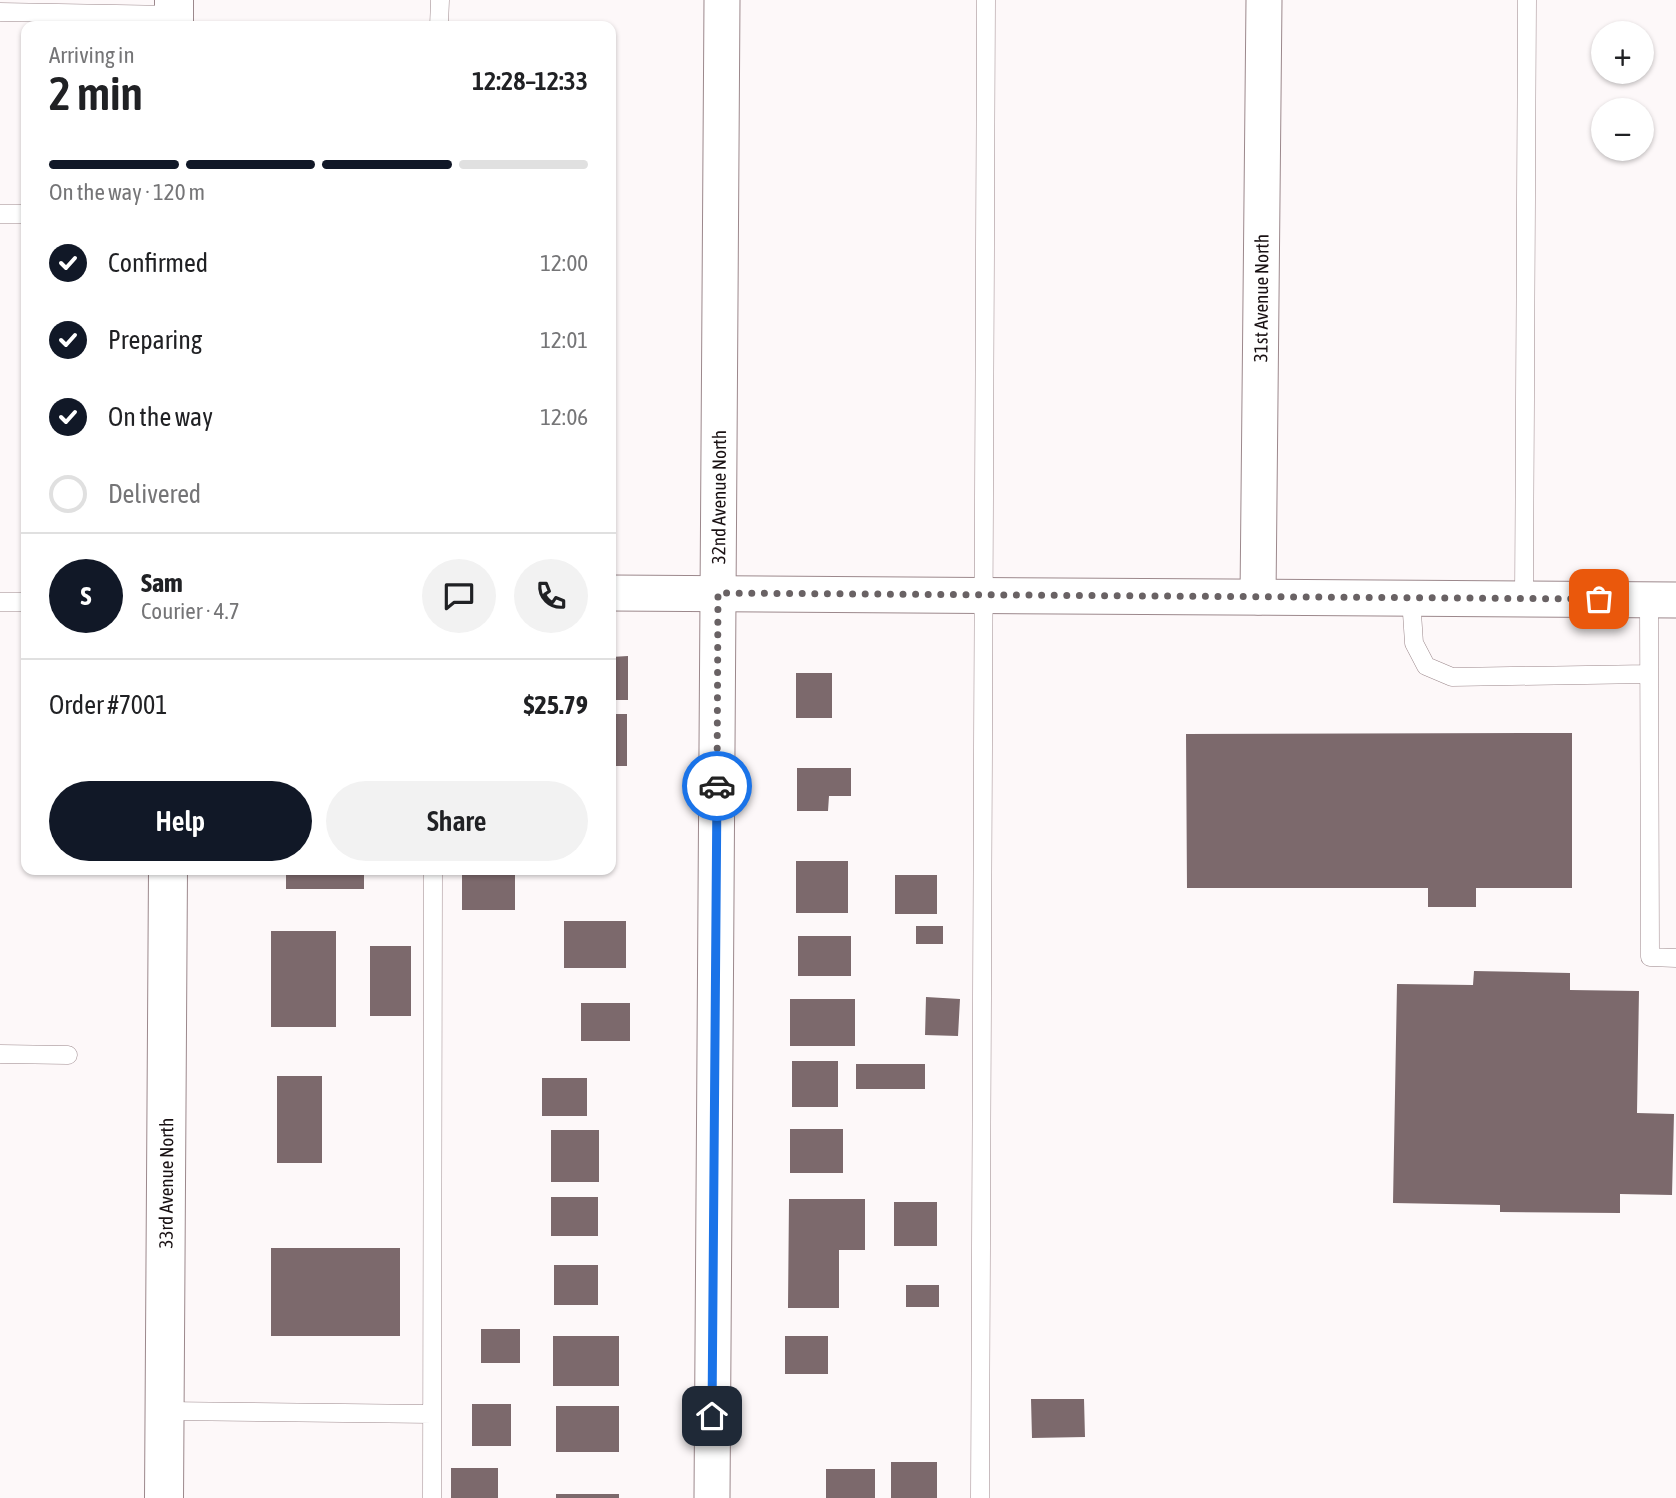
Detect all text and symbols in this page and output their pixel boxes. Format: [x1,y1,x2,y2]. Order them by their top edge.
map controls [1591,21,1654,161]
button: + [1591,21,1654,84]
text: Arriving in [49,42,135,68]
text: 12:28–12:33 [472,66,588,96]
text: 2 min [49,67,143,120]
button: − [1591,98,1654,161]
text: On the way · 120 m [49,179,205,205]
street label: 31st Avenue North [1249,234,1273,362]
icon: check [49,244,87,282]
text: Confirmed [108,248,208,278]
text: 12:00 [540,250,588,276]
icon: check [49,321,87,359]
text: Preparing [108,325,202,355]
text: 12:01 [540,327,588,353]
icon: check [49,398,87,436]
text: On the way [108,402,213,432]
text: 12:06 [540,404,588,430]
street label: 32nd Avenue North [707,430,730,564]
text: Delivered [108,479,201,509]
button: chat [422,559,496,633]
button: phone [514,559,588,633]
text: Sam [141,568,183,598]
pin [1569,569,1629,629]
icon: bag [1580,580,1618,618]
text: S [81,581,91,611]
text: Courier · 4.7 [141,598,240,624]
text: Order #7001 [49,690,168,720]
text: $25.79 [524,690,588,720]
courier [682,751,752,821]
icon: car [698,767,736,805]
button: Help [49,781,312,861]
button: Share [326,781,588,861]
street label: 33rd Avenue North [155,1118,177,1248]
pin [682,1386,742,1446]
icon: home [693,1397,731,1435]

